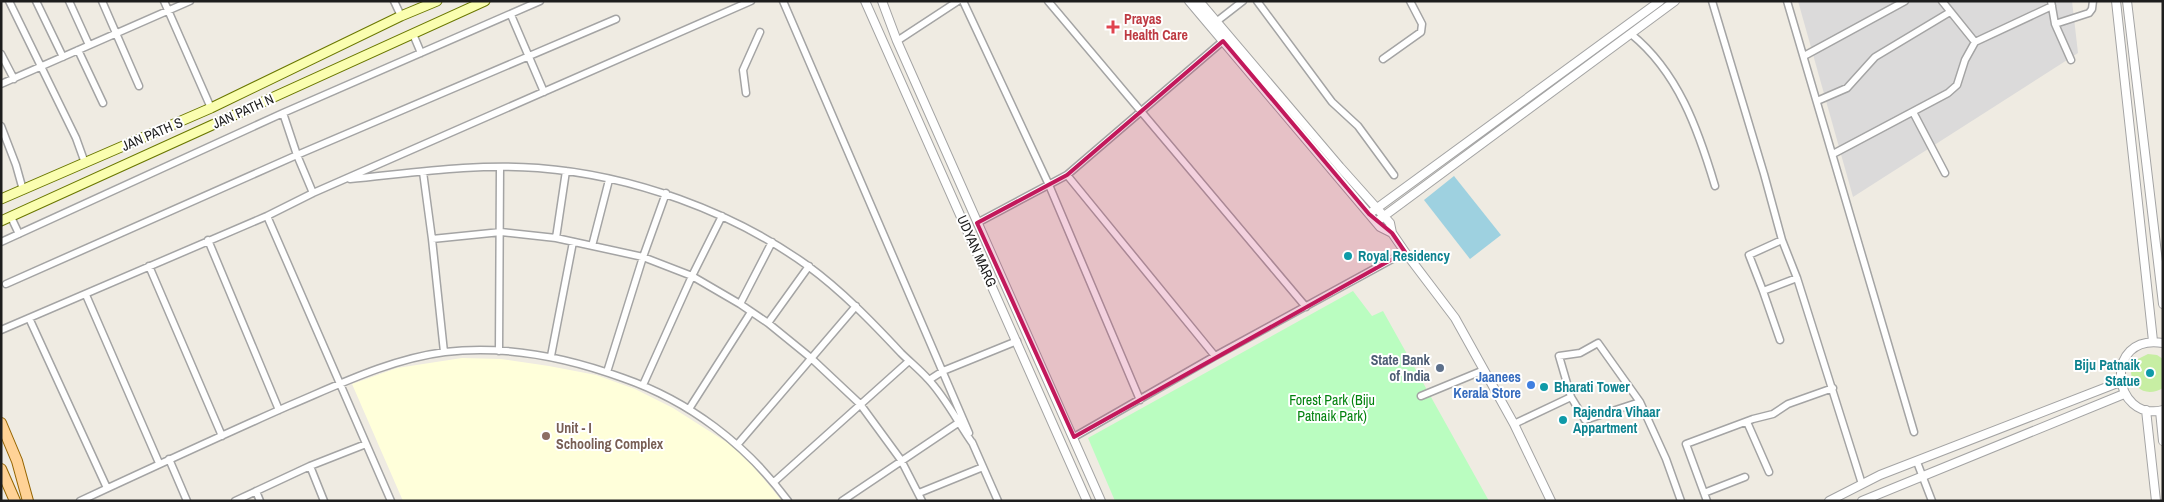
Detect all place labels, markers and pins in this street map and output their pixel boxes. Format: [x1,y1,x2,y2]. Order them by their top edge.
place label: Prayas Health Care [1124,10,1188,44]
marker: Prayas Health Care [1106,20,1120,34]
place label: Royal Residency [1358,247,1450,265]
marker: Royal Residency [1342,250,1354,262]
place label: State Bank of India [1371,351,1431,385]
place label: Biju Patnaik Statue [2074,356,2141,390]
marker: State Bank of India [1434,362,1446,374]
marker: Biju Patnaik Statue [2144,367,2156,379]
place label: Jaanees Kerala Store [1453,368,1521,402]
place label: Bharati Tower [1554,378,1630,396]
marker: Jaanees Kerala Store [1525,379,1537,391]
marker: Bharati Tower [1538,381,1550,393]
place label: Rajendra Vihaar Appartment [1573,403,1661,437]
marker: Rajendra Vihaar Appartment [1557,414,1569,426]
place label: Unit - I Schooling Complex [556,419,664,453]
marker: Unit - I Schooling Complex [540,430,552,442]

